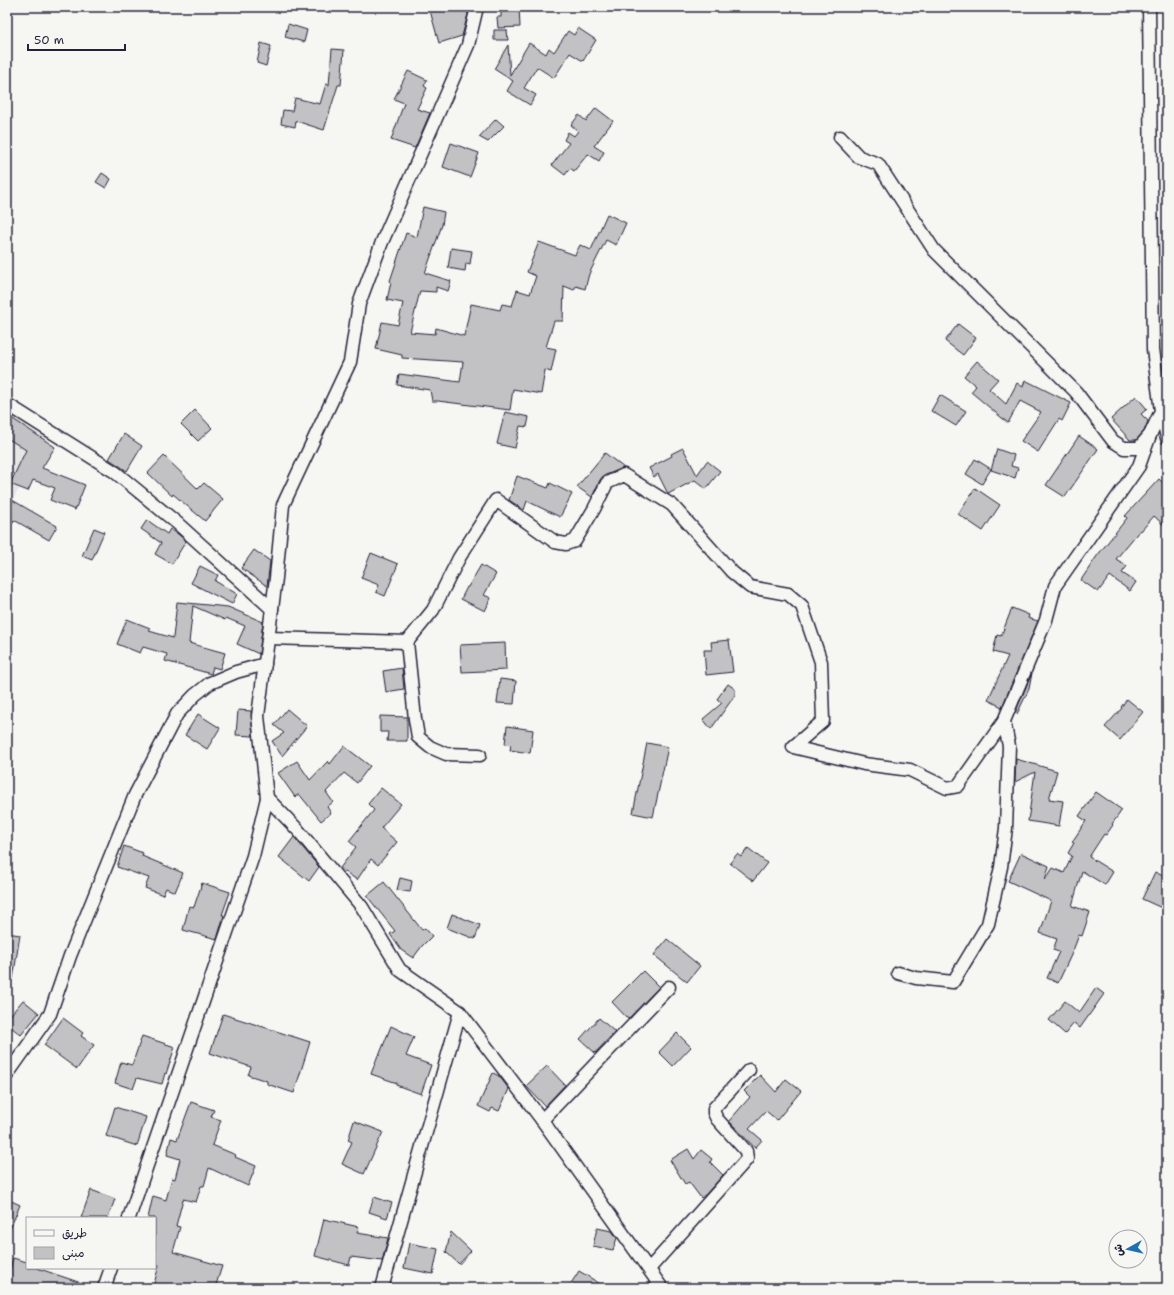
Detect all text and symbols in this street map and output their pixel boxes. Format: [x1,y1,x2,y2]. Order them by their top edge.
scale bar [28,26,125,52]
text: 50 m [34,32,64,48]
legend [26,1217,156,1269]
text: طريق [62,1225,87,1241]
north arrow [1108,1229,1148,1269]
text: ش [1110,1243,1127,1257]
text: مبنى [62,1245,85,1261]

